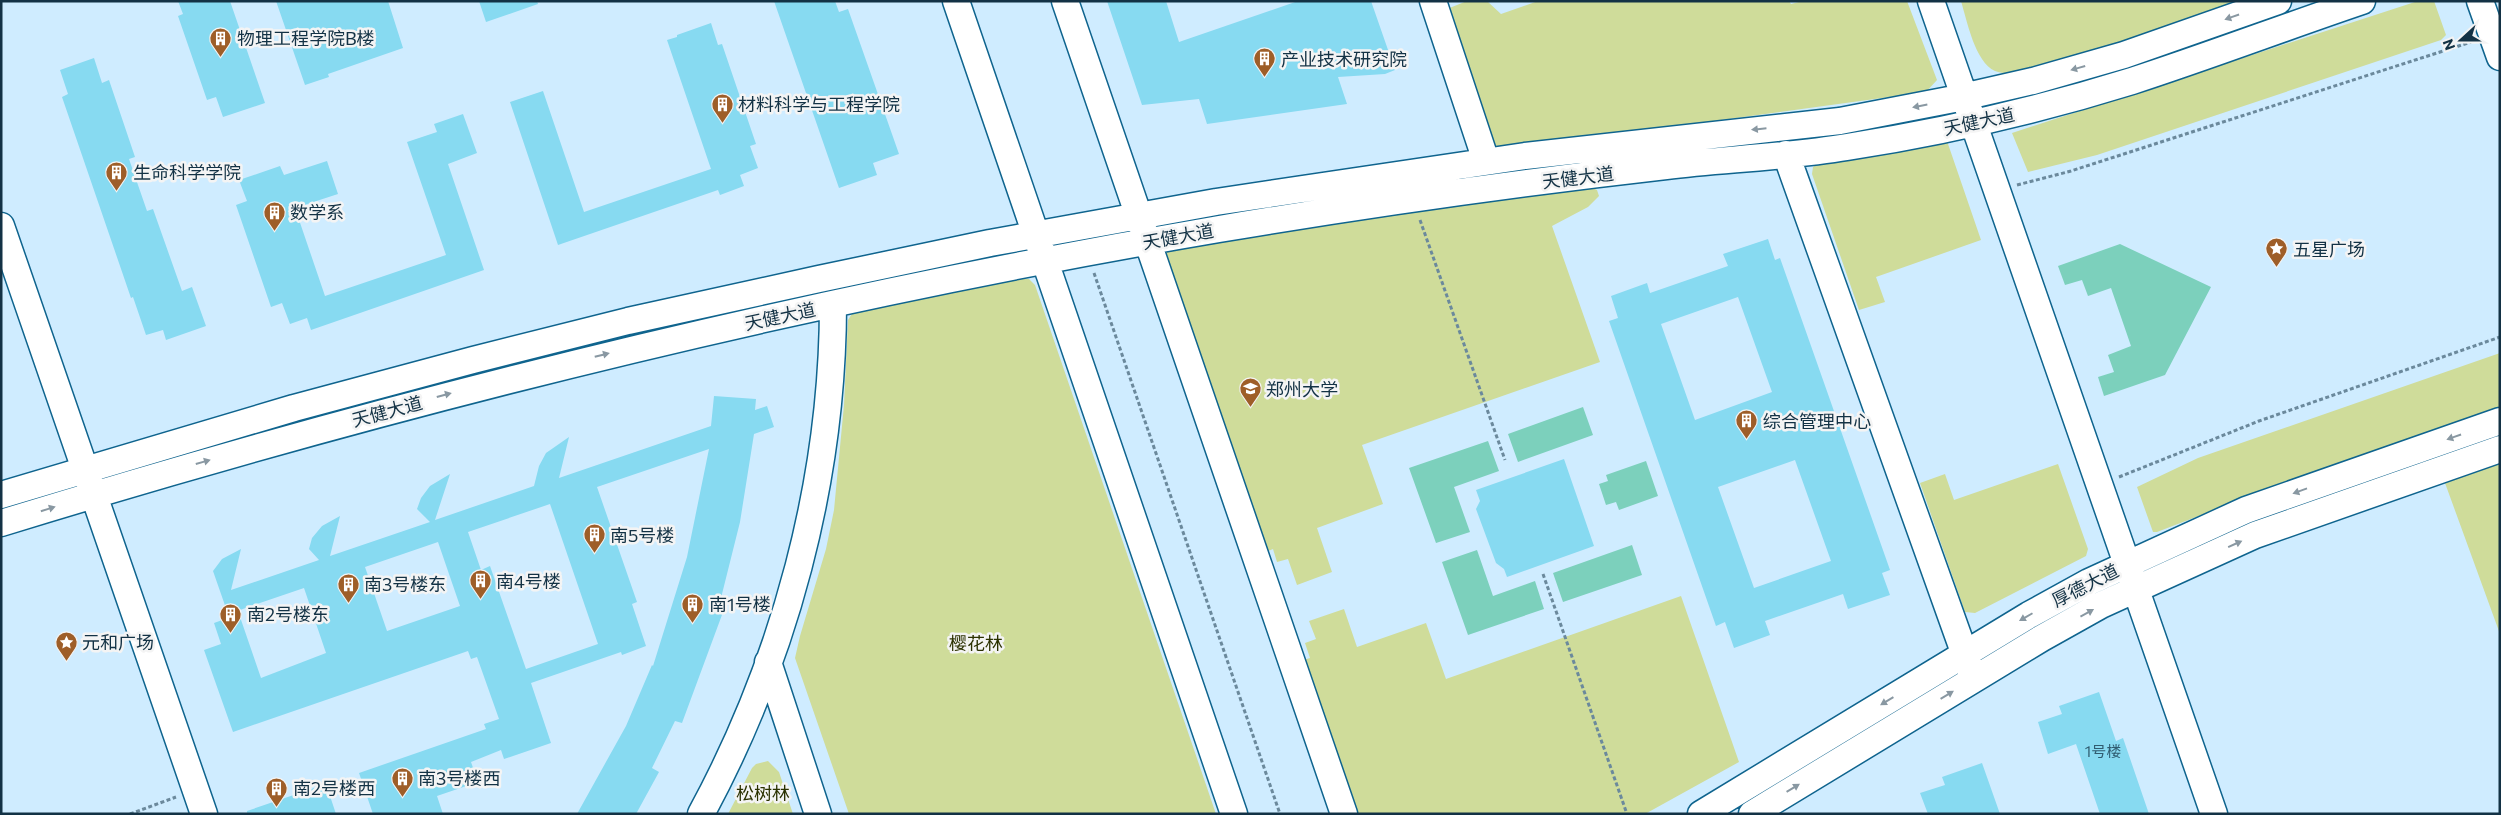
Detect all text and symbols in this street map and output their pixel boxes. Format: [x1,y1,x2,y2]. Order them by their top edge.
one-way arrow [2224,13,2239,21]
north arrow [2436,15,2486,65]
building icon: 物理工程学院B楼 [209,26,233,57]
place label: 物理工程学院B楼 [237,27,375,49]
text: N [2439,37,2458,53]
building icon: 产业技术研究院 [1253,47,1277,78]
place label: 产业技术研究院 [1281,48,1407,70]
one-way arrow [2070,64,2085,72]
building icon: 材料科学与工程学院 [710,92,734,123]
place label: 材料科学与工程学院 [738,93,900,115]
one-way arrow [1911,102,1927,110]
street label: 天健大道 [1941,103,2017,139]
one-way arrow [1751,125,1767,133]
building icon: 生命科学学院 [105,160,129,191]
place label: 生命科学学院 [133,161,241,183]
street label: 天健大道 [1541,162,1615,192]
building icon: 数学系 [262,200,286,231]
place label: 数学系 [290,201,344,223]
street label: 天健大道 [1141,219,1215,253]
place icon: 五星广场 [2265,237,2289,268]
place label: 五星广场 [2293,238,2365,260]
street label: 天健大道 [742,298,818,334]
one-way arrow [594,351,609,359]
school or university icon: 郑州大学 [1238,377,1262,408]
place label: 郑州大学 [1266,378,1338,400]
street label: 天健大道 [349,391,425,431]
one-way arrow [437,391,452,399]
building icon: 综合管理中心 [1735,409,1759,440]
place label: 综合管理中心 [1763,410,1871,432]
one-way arrow [2446,434,2461,441]
one-way arrow [196,458,211,466]
one-way arrow [2293,488,2308,495]
one-way arrow [40,505,55,512]
building icon: 南5号楼 [582,523,606,554]
place label: 南5号楼 [610,524,674,546]
one-way arrow [2228,539,2242,547]
street label: 厚德大道 [2048,559,2122,611]
building icon: 南4号楼 [468,569,492,600]
place label: 南4号楼 [496,570,561,592]
building icon: 南3号楼东 [336,572,360,603]
place label: 南3号楼东 [364,573,446,595]
building icon: 南1号楼 [681,592,705,623]
place label: 南1号楼 [709,593,771,615]
building icon: 南2号楼东 [219,602,243,633]
place label: 南2号楼东 [247,603,329,625]
one-way arrow [2081,608,2094,617]
one-way arrow [2019,612,2032,621]
place icon: 元和广场 [54,630,78,661]
place label: 元和广场 [82,631,154,653]
park label: 樱花林 [949,632,1003,654]
one-way arrow [1941,691,1954,700]
one-way arrow [1880,696,1893,706]
house number: 1号楼 [2085,742,2121,760]
building icon: 南3号楼西 [390,766,414,797]
place label: 南3号楼西 [418,767,500,789]
building icon: 南2号楼西 [265,776,289,807]
place label: 南2号楼西 [293,777,375,799]
park label: 松树林 [736,782,790,804]
one-way arrow [1787,784,1800,793]

